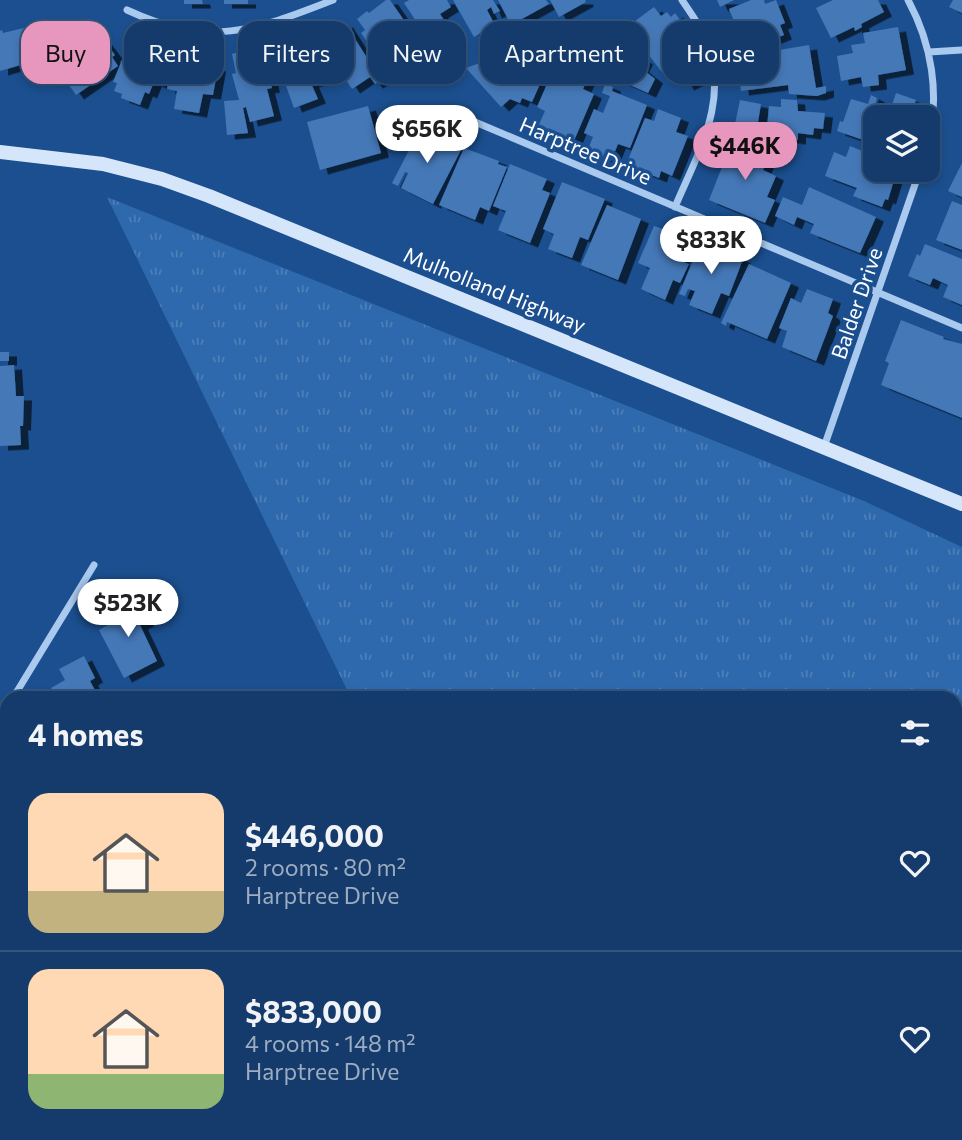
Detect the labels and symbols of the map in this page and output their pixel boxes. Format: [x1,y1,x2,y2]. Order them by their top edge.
pin: $656K [378,106,476,165]
street label: Harptree Drive [516,111,656,189]
pin: $446K [696,122,794,182]
pin: $833K [662,216,760,276]
street label: Mulholland Highway [400,241,590,337]
street label: Balder Drive [825,244,887,362]
pin: $523K [79,580,177,639]

